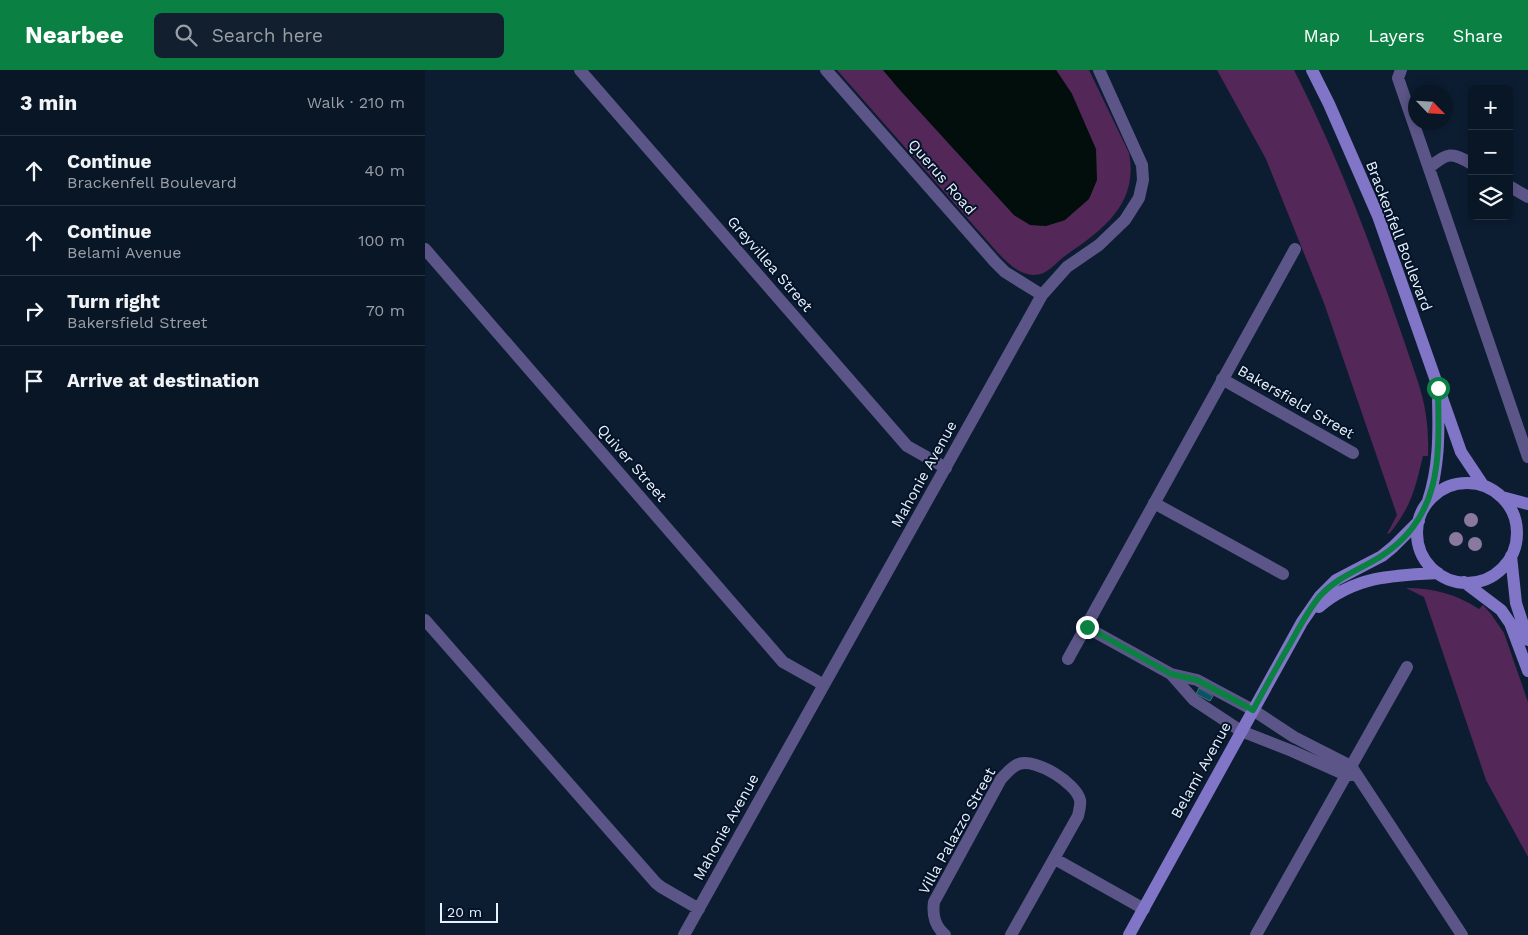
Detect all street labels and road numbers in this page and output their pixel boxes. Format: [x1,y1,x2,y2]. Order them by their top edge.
street label: Querus Road [904,136,980,218]
street label: Brackenfell Boulevard [1362,158,1436,314]
street label: Greyvillea Street [724,213,817,316]
street label: Bakersfield Street [1234,361,1358,443]
street label: Mahonie Avenue [887,418,961,530]
street label: Quiver Street [593,421,671,506]
street label: Belami Avenue [1167,719,1235,821]
street label: Villa Palazzo Street [915,764,1000,897]
street label: Mahonie Avenue [689,771,763,883]

